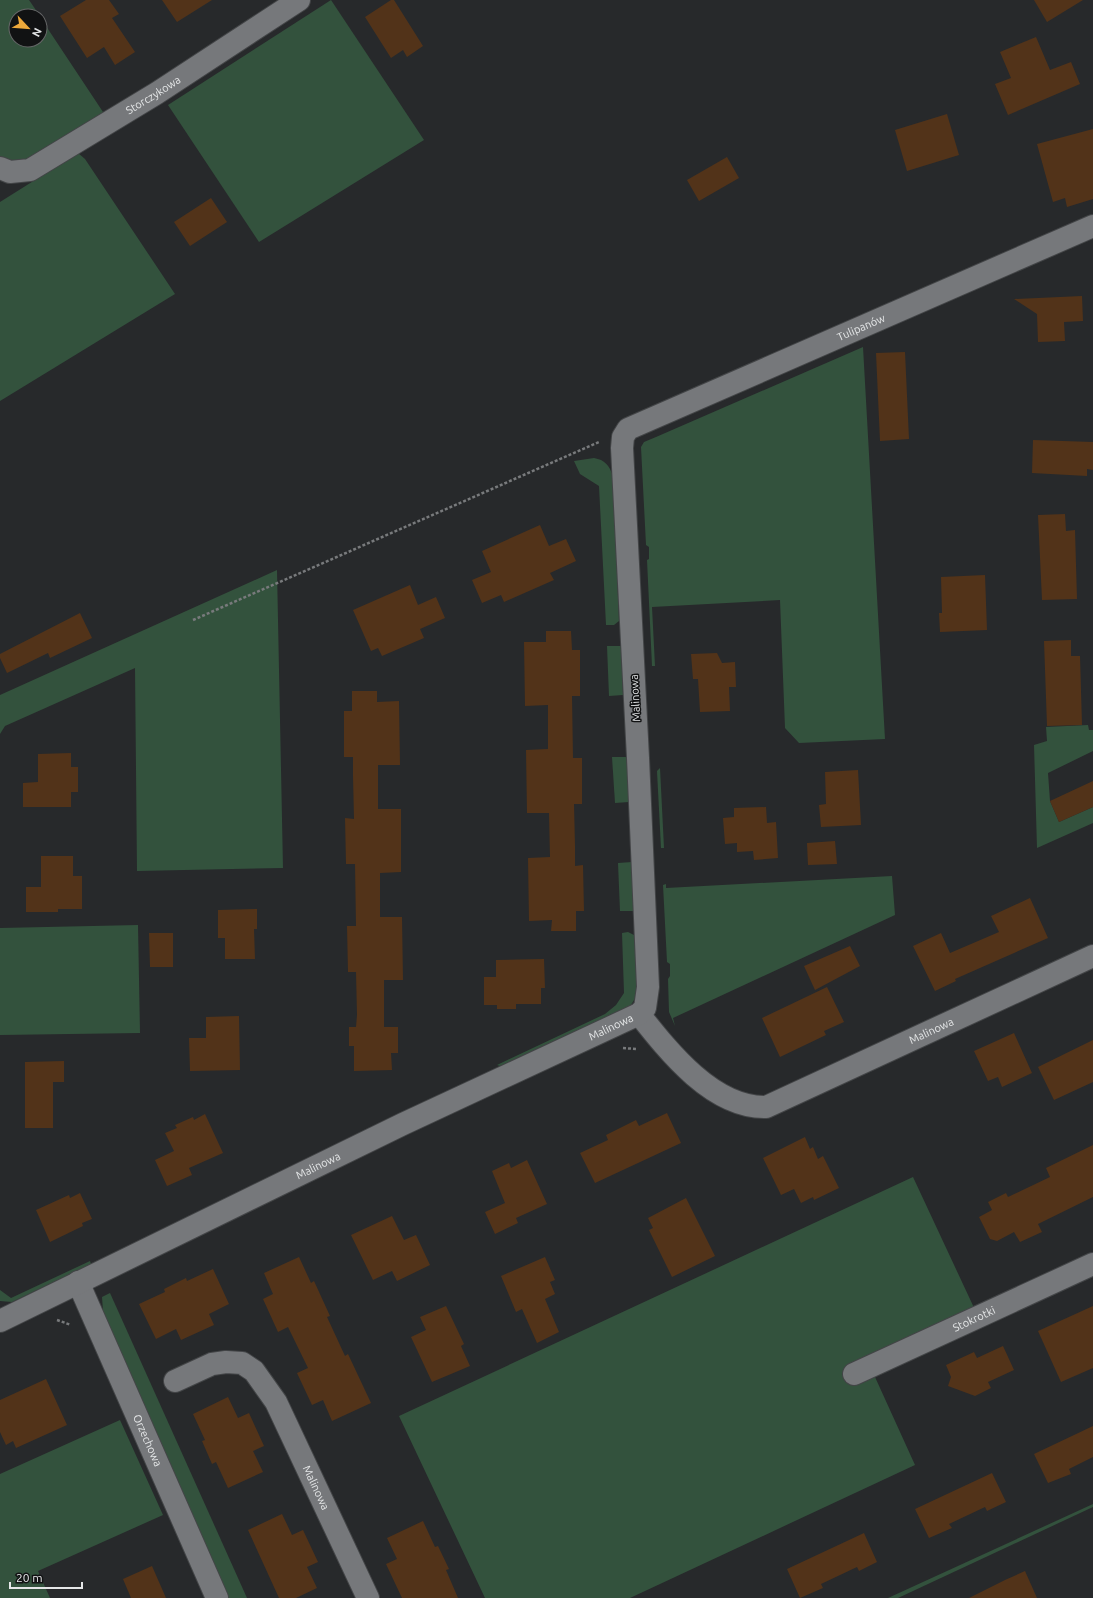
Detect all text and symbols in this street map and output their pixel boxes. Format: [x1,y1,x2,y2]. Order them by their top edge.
north arrow [8,8,48,48]
text: N [30,26,44,39]
street label: Storczykowa [124,73,183,117]
street label: Tulipanów [835,311,887,343]
street label: Malinowa [628,674,642,722]
street label: Malinowa [587,1012,635,1043]
street label: Malinowa [907,1015,955,1046]
street label: Malinowa [294,1150,342,1181]
street label: Stokrotki [951,1304,997,1334]
street label: Orzechowa [131,1412,164,1468]
street label: Malinowa [301,1464,332,1512]
scale bar [10,1564,82,1590]
text: 20 m [16,1571,43,1584]

